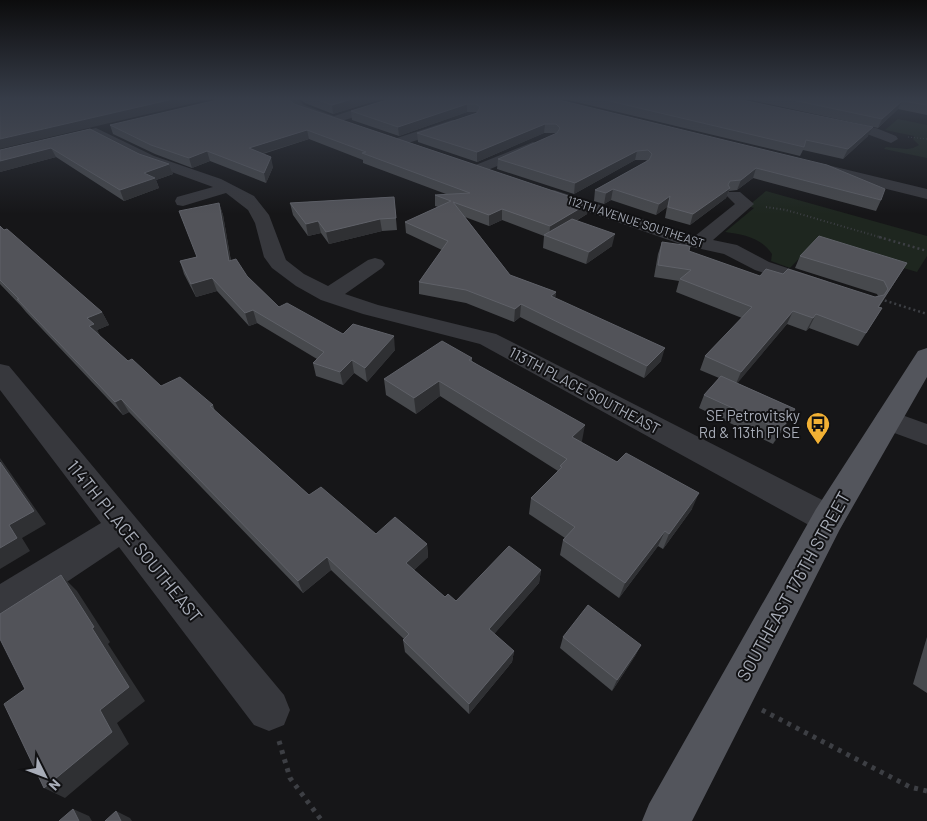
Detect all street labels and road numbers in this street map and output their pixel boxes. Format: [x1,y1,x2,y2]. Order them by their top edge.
street label: 112TH AVENUE SOUTHEAST [566,192,706,250]
street label: 113TH PLACE SOUTHEAST [506,342,664,438]
street label: 114TH PLACE SOUTHEAST [63,455,207,627]
street label: SOUTHEAST 176TH STREET [732,487,854,685]

